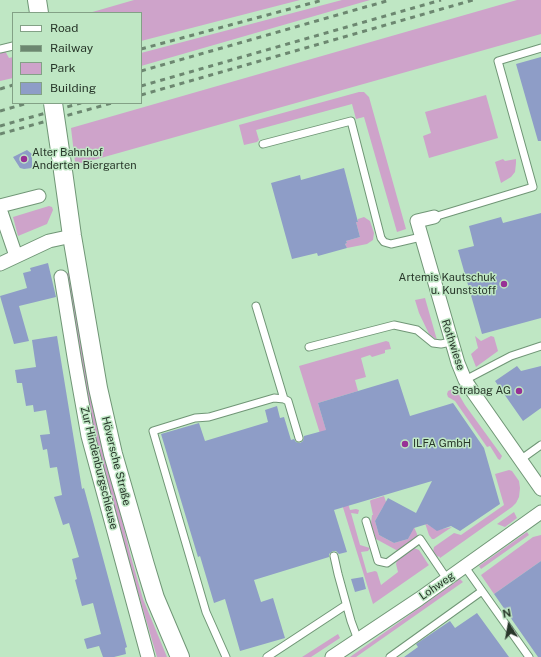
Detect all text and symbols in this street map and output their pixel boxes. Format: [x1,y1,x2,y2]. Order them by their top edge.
legend [12,12,142,104]
text: Road [50,21,78,35]
text: Railway [50,41,93,55]
text: Park [50,61,76,75]
text: Building [50,81,96,95]
place label: Alter Bahnhof Anderten Biergarten [32,146,137,172]
marker: Alter Bahnhof Anderten Biergarten [19,154,29,164]
place label: Artemis Kautschuk u. Kunststoff [399,271,496,297]
marker: Artemis Kautschuk u. Kunststoff [499,279,509,289]
street label: Rothwiese [439,318,467,372]
place label: Strabag AG [452,384,511,398]
marker: Strabag AG [514,386,524,396]
street label: Zur Hindenburgschleuse [77,405,121,531]
street label: Höversche Straße [99,415,133,507]
place label: ILFA GmbH [413,437,471,451]
marker: ILFA GmbH [400,439,410,449]
street label: Lohweg [417,569,457,603]
north arrow [489,605,529,645]
text: N [501,607,512,620]

